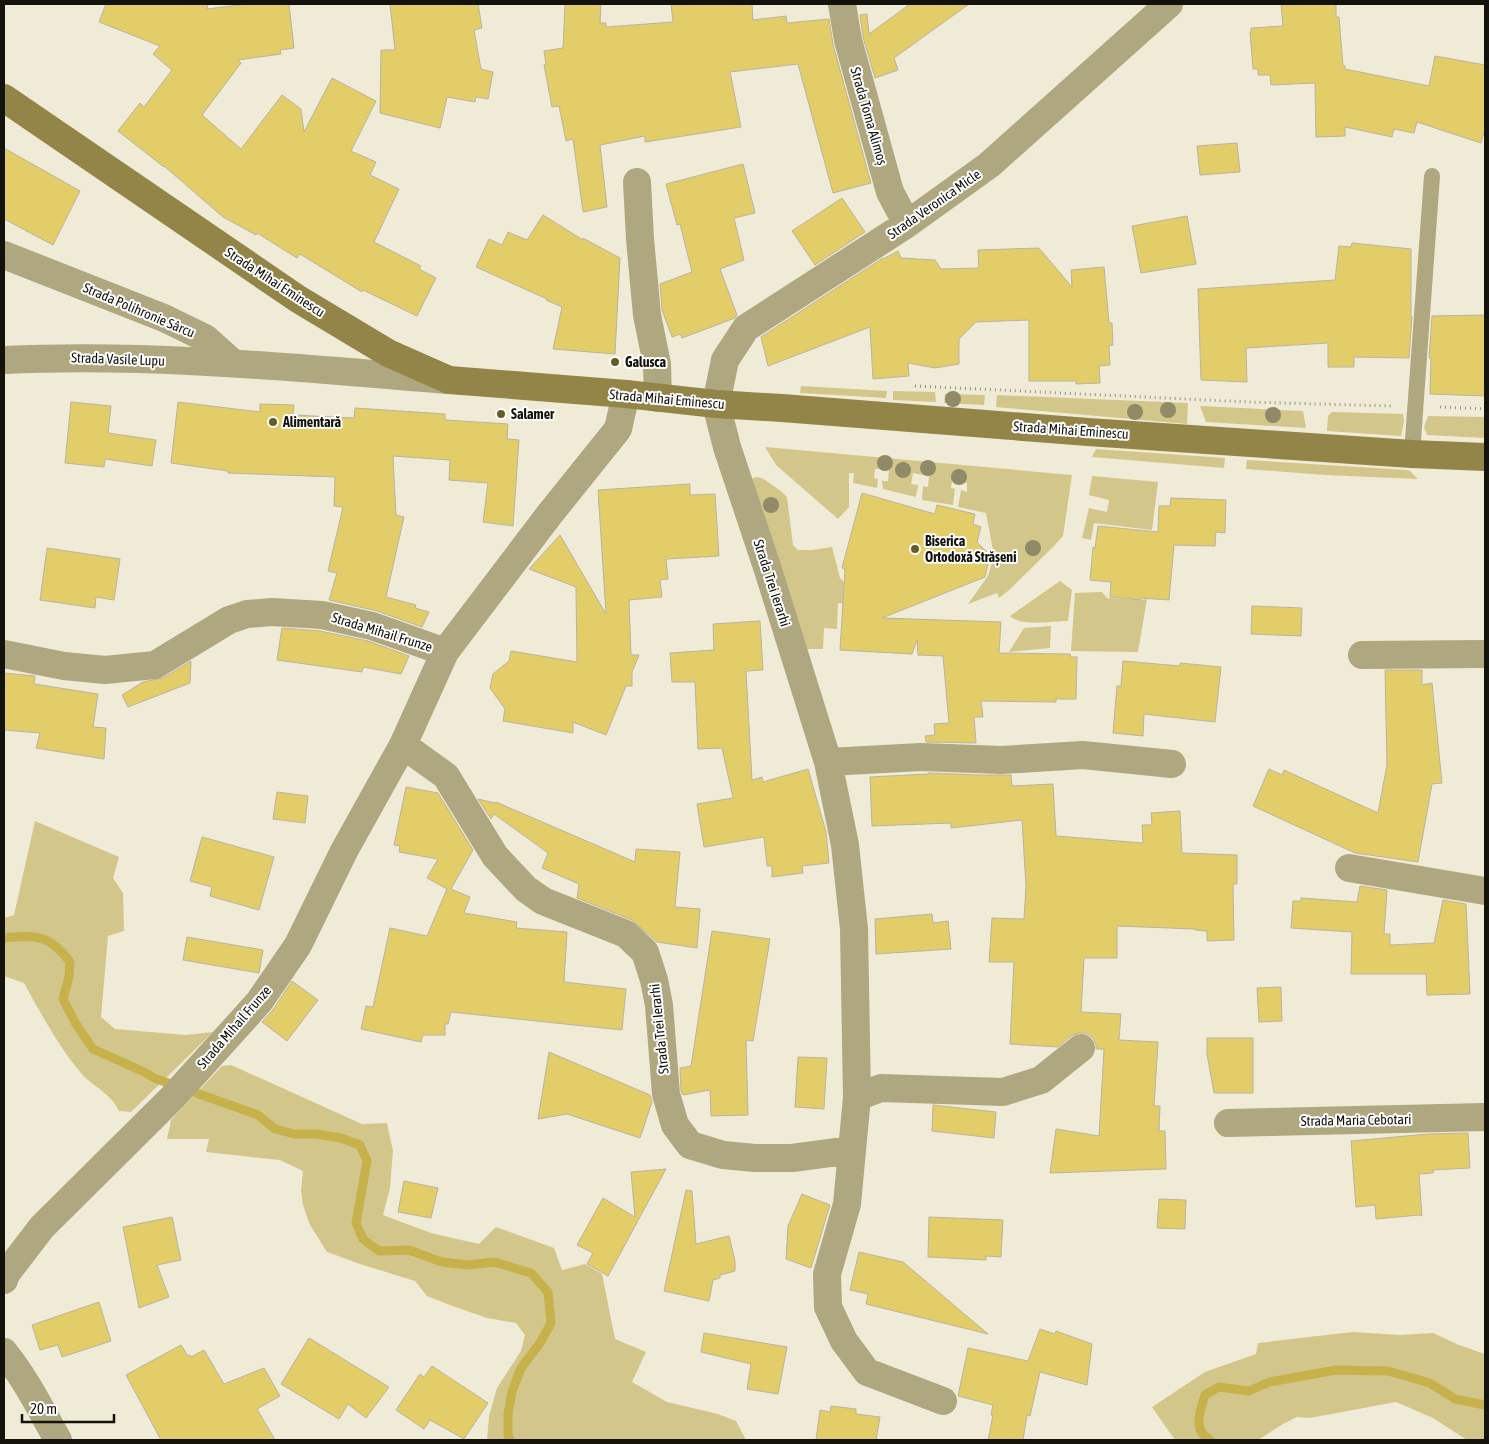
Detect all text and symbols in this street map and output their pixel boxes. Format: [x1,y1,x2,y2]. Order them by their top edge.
street label: Strada Toma Alimoș [847,65,891,167]
street label: Strada Veronica Micle [884,166,984,242]
street label: Strada Mihai Eminescu [222,244,328,320]
street label: Strada Polihronie Sârcu [81,279,197,341]
street label: Strada Vasile Lupu [71,349,165,369]
place label: Galusca [625,354,667,370]
marker: Galusca [609,356,621,368]
street label: Strada Mihai Eminescu [609,386,725,412]
place label: Salamer [511,406,555,422]
marker: Salamer [495,408,507,420]
place label: Alimentară [282,414,341,430]
marker: Alimentară [267,416,279,428]
street label: Strada Mihai Eminescu [1013,418,1129,442]
place label: Biserica Ortodoxă Strășeni [925,533,1016,566]
street label: Strada Trei Ierarhi [750,537,794,629]
marker: Biserica Ortodoxă Strășeni [909,543,921,555]
street label: Strada Mihail Frunze [330,609,434,655]
street label: Strada Mihail Frunze [194,982,274,1072]
street label: Strada Trei Ierarhi [646,983,672,1075]
street label: Strada Maria Cebotari [1300,1111,1412,1129]
scale bar [22,1392,115,1424]
text: 20 m [30,1400,57,1417]

